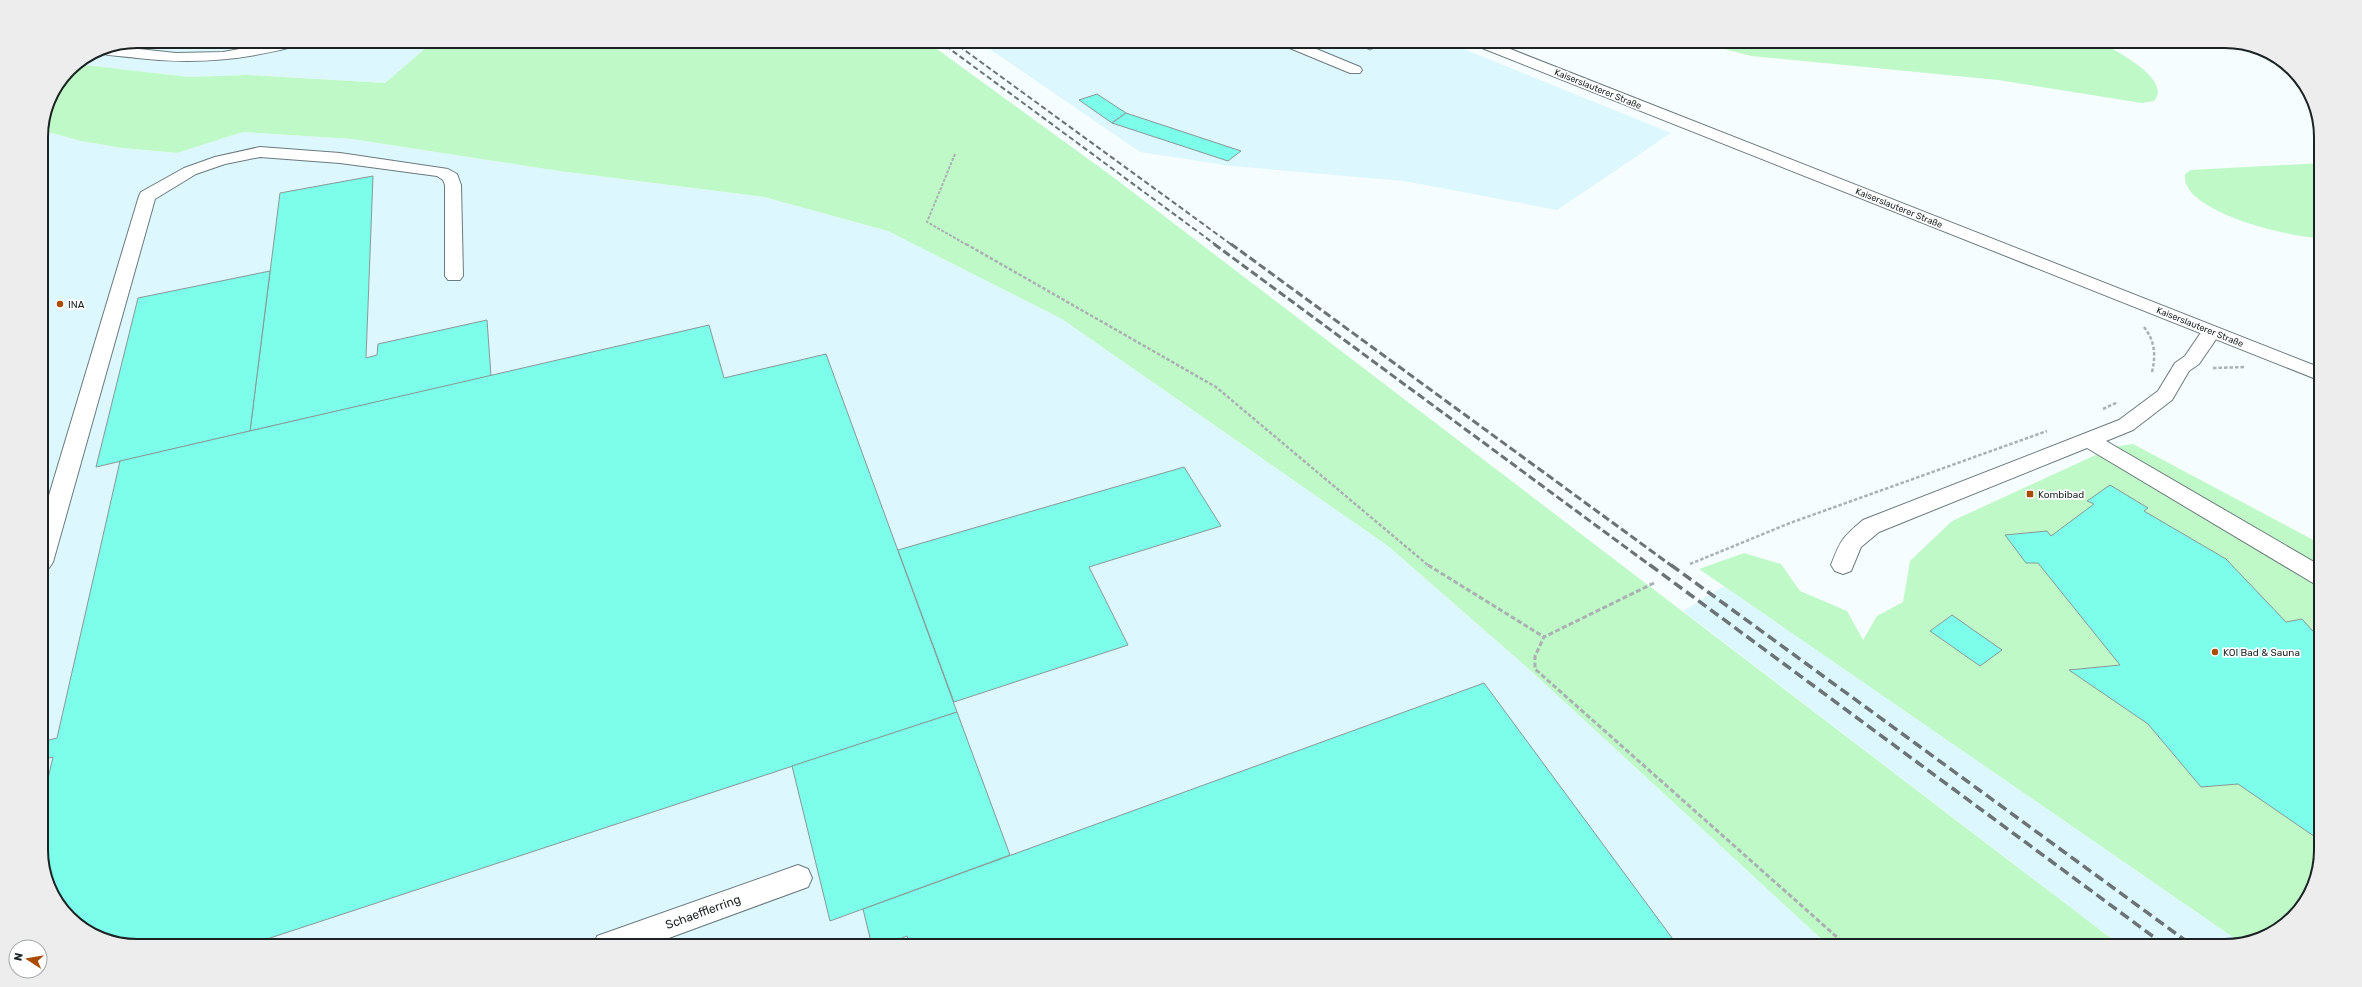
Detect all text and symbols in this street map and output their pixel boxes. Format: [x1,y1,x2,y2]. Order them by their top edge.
street label: Kaiserslauterer Straße [1553,67,1643,111]
street label: Kaiserslauterer Straße [1854,186,1944,230]
marker: INA [55,299,65,309]
place label: INA [68,299,85,311]
street label: Kaiserslauterer Straße [2155,305,2245,349]
marker: Kombibad [2025,489,2035,499]
place label: Kombibad [2038,489,2084,501]
marker: KOI Bad & Sauna [2210,647,2220,657]
place label: KOI Bad & Sauna [2223,647,2300,659]
street label: Schaefflerring [664,892,742,932]
north arrow [8,939,48,979]
text: N [12,952,26,962]

